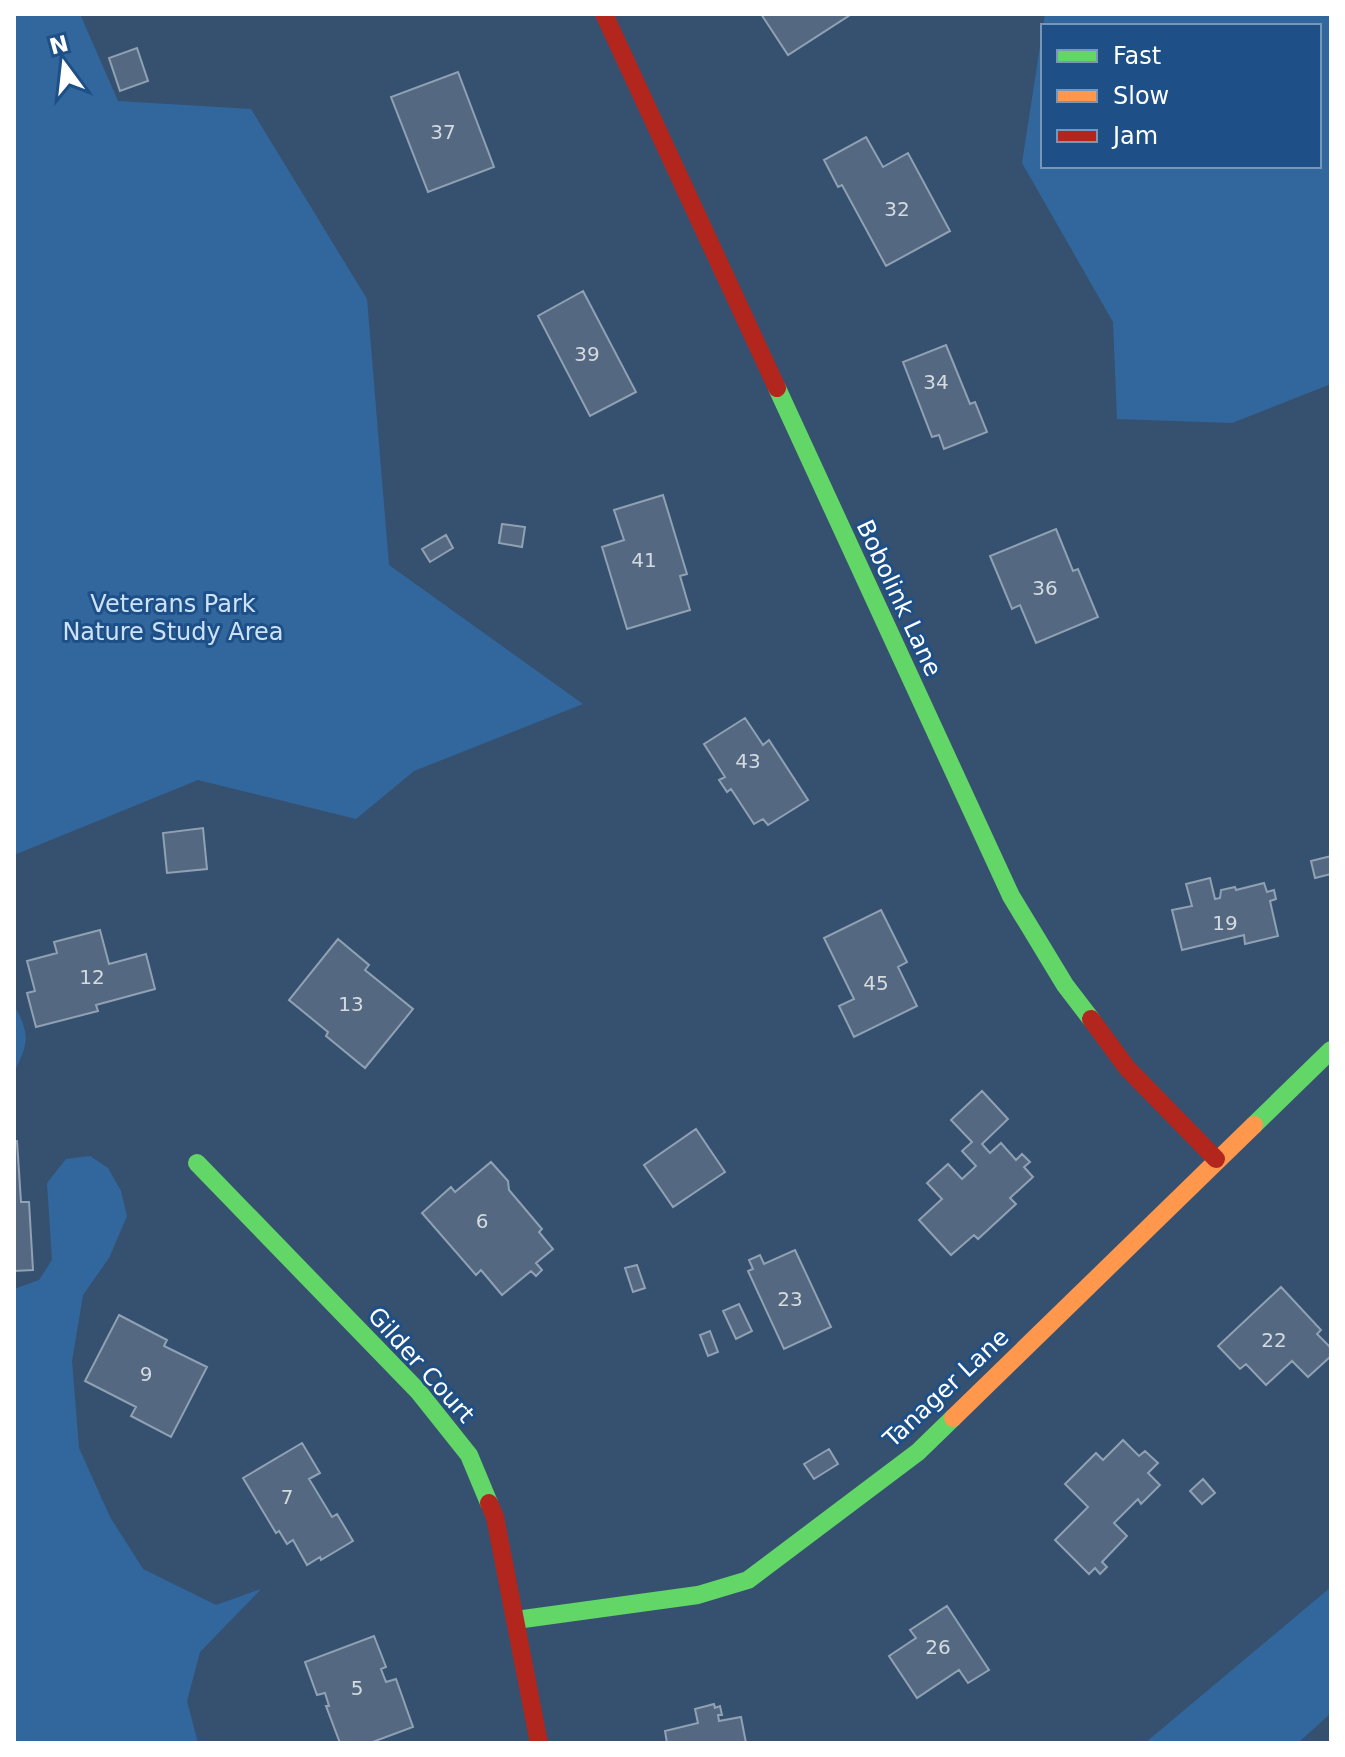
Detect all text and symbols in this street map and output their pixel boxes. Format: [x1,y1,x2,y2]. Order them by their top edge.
north arrow [24,24,104,104]
legend [1041,24,1321,168]
text: N [47,31,71,60]
text: Fast [1113,42,1161,70]
text: Slow [1113,82,1169,110]
house number: 37 [430,120,456,144]
text: Jam [1111,122,1158,150]
house number: 32 [884,197,910,221]
house number: 39 [574,342,600,366]
house number: 34 [923,370,949,394]
street label: Bobolink Lane [851,515,947,681]
house number: 41 [631,548,657,572]
house number: 36 [1032,576,1058,600]
park label: Veterans Park Nature Study Area [62,590,284,646]
house number: 43 [735,749,761,773]
house number: 19 [1212,911,1238,935]
house number: 12 [79,965,105,989]
house number: 45 [863,971,889,995]
house number: 13 [338,992,364,1016]
house number: 6 [476,1209,488,1233]
house number: 23 [777,1287,803,1311]
street label: Gilder Court [362,1302,480,1428]
street label: Tanager Lane [877,1323,1014,1454]
house number: 22 [1261,1328,1287,1352]
house number: 9 [140,1362,152,1386]
house number: 7 [281,1485,293,1509]
house number: 26 [925,1635,951,1659]
house number: 5 [351,1676,363,1700]

